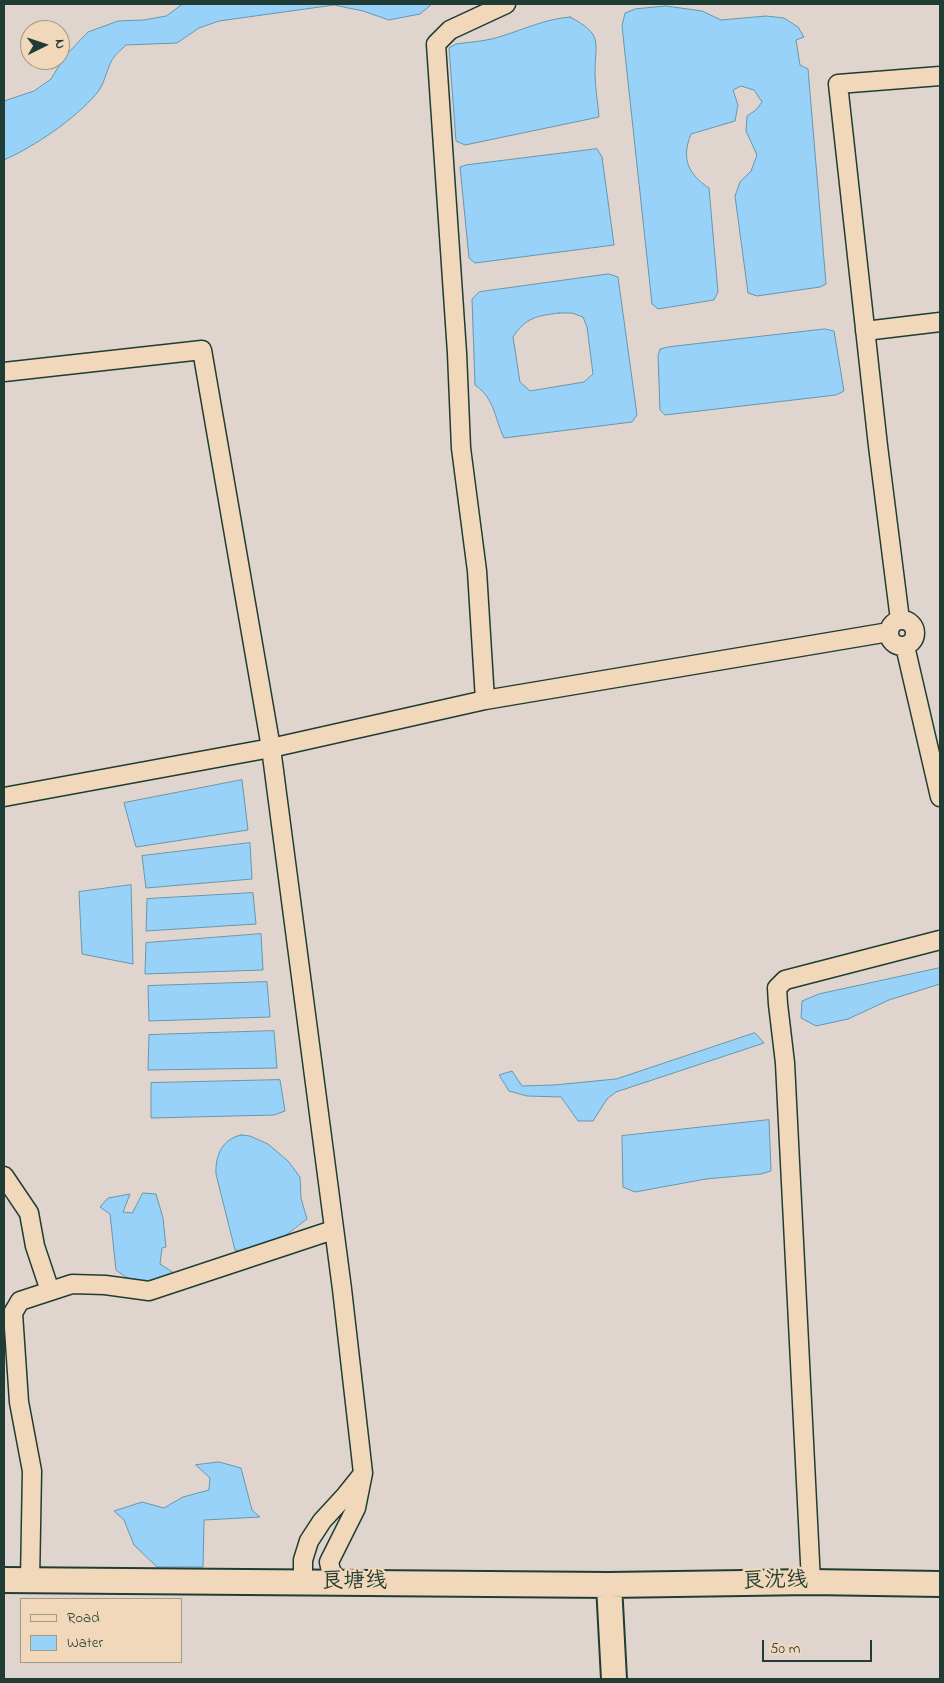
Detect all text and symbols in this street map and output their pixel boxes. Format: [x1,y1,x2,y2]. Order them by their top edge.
north arrow [20,20,70,70]
text: N [49,39,70,49]
street label: 良沈线 [742,1569,808,1597]
street label: 良塘线 [321,1570,387,1596]
legend [20,1598,182,1663]
text: Road [67,1607,100,1629]
scale bar [764,1630,874,1662]
text: Water [67,1632,103,1654]
text: 50 m [770,1638,800,1660]

